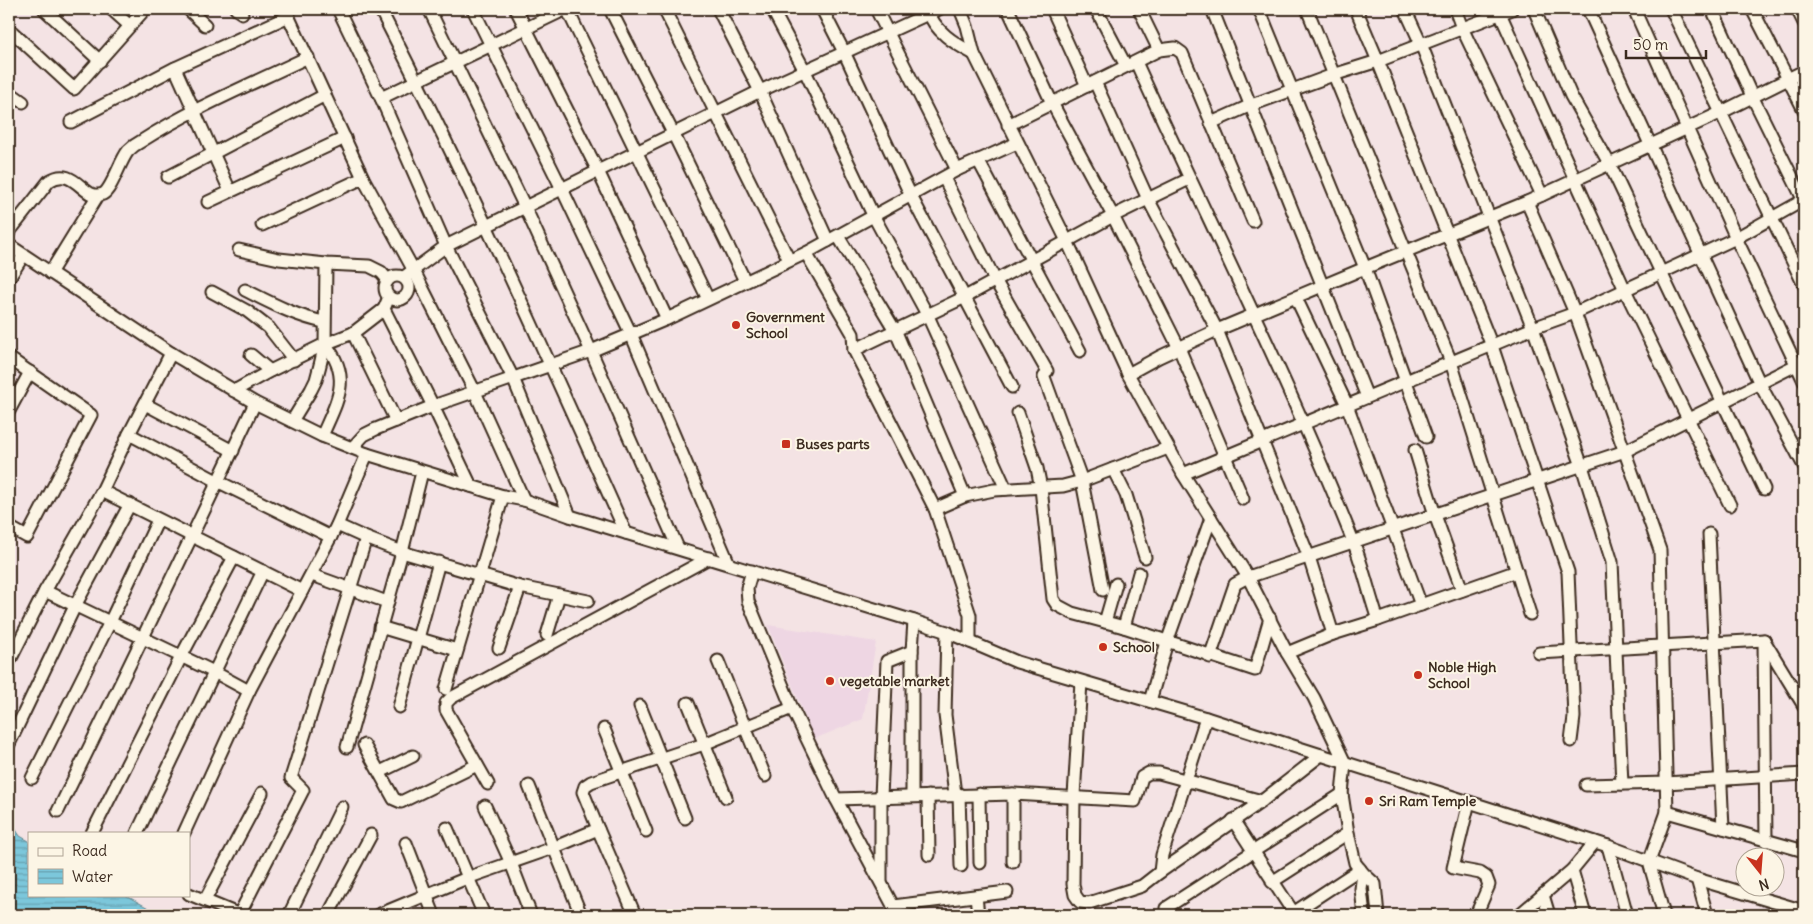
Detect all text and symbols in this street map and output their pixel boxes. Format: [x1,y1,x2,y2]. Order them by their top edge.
scale bar [1626,28,1706,60]
text: 50 m [1633,35,1668,54]
place label: Government School [746,308,825,342]
marker: Government School [730,319,742,331]
place label: Buses parts [796,435,870,453]
marker: Buses parts [780,438,792,450]
place label: School [1113,638,1155,656]
marker: School [1097,641,1109,653]
place label: Noble High School [1428,658,1496,692]
marker: Noble High School [1412,669,1424,681]
place label: vegetable market [840,672,950,690]
marker: vegetable market [824,675,836,687]
place label: Sri Ram Temple [1379,792,1477,810]
marker: Sri Ram Temple [1363,795,1375,807]
legend [28,832,190,896]
text: Road [72,841,107,860]
north arrow [1736,846,1786,896]
text: Water [72,867,113,886]
text: N [1757,874,1771,894]

